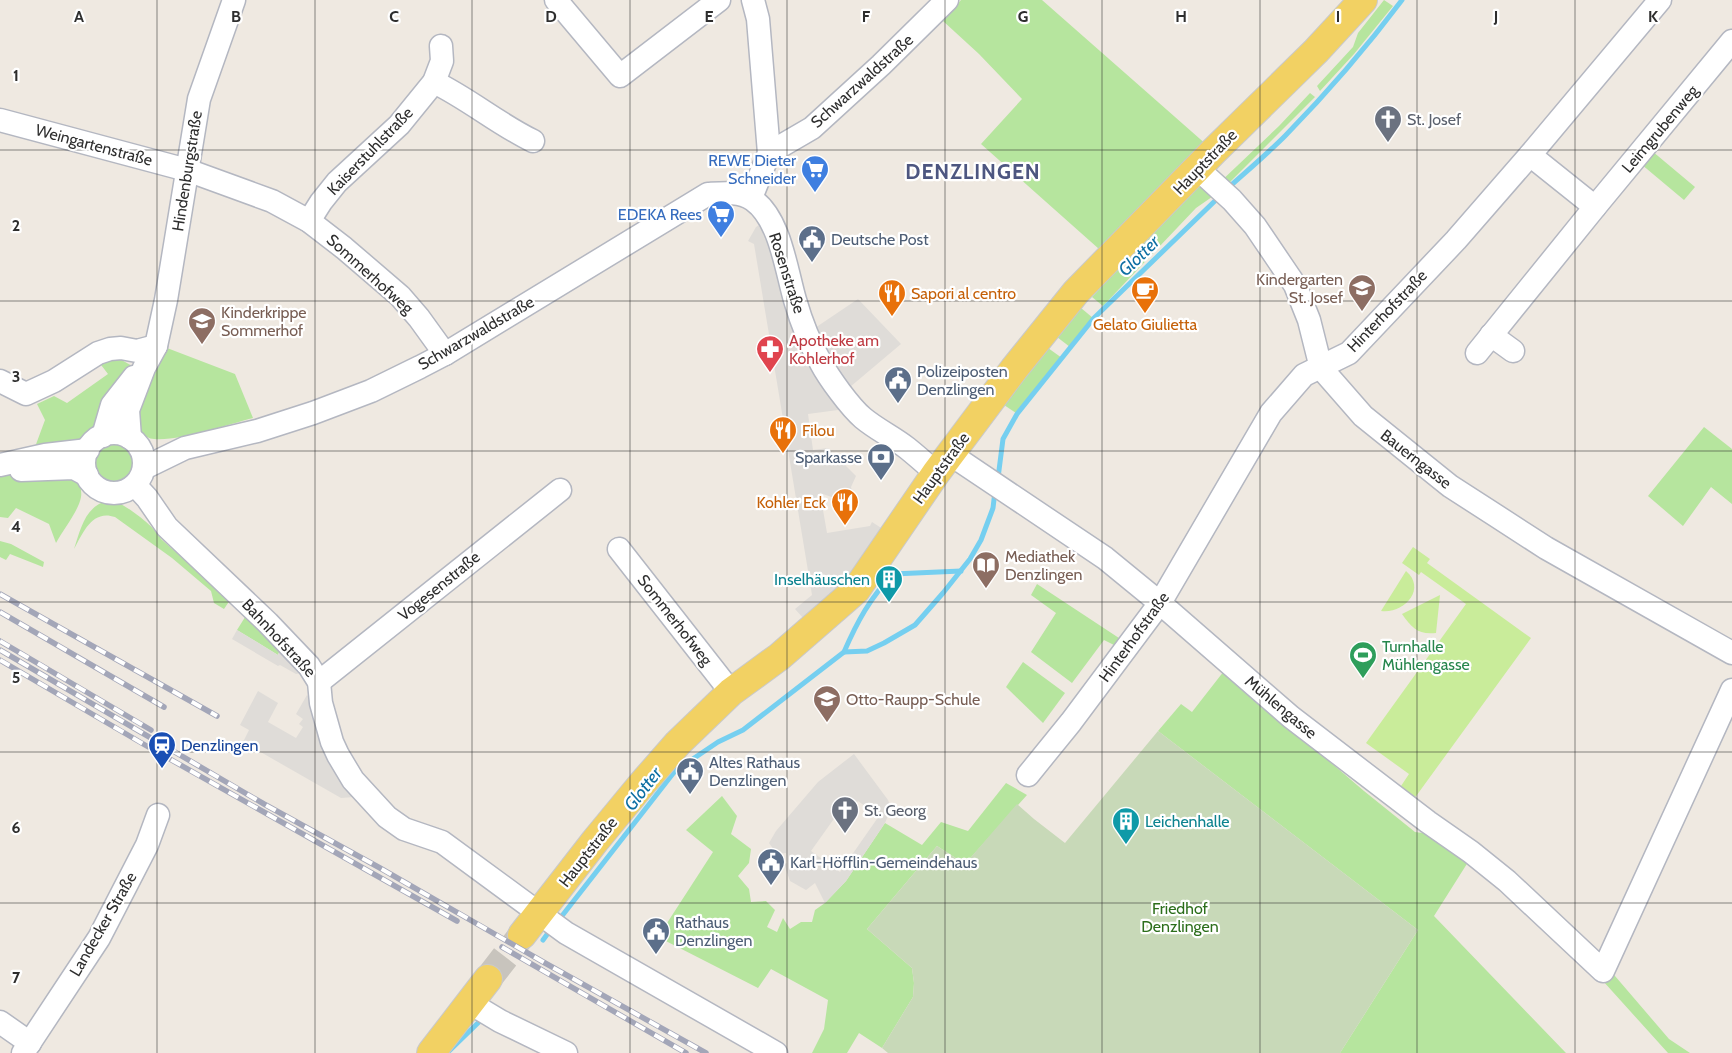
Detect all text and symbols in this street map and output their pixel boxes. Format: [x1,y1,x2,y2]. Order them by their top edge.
text: A [74,7,84,26]
text: B [231,7,241,26]
text: C [389,7,399,26]
text: D [545,7,557,26]
text: E [704,7,714,26]
text: F [862,7,871,26]
text: G [1018,7,1028,26]
text: H [1175,7,1187,26]
text: I [1336,7,1340,26]
text: J [1493,7,1498,26]
text: K [1648,7,1658,26]
street label: Schwarzwaldstraße [807,30,917,132]
text: 1 [13,66,19,85]
street label: Leimgrubenweg [1618,81,1703,177]
street label: Kaiserstuhlstraße [323,103,417,199]
church icon: St. Josef [1373,104,1403,143]
street label: Hindenburgstraße [168,109,206,233]
place label: St. Josef [1407,110,1462,129]
street label: Weingartenstraße [33,120,155,170]
street label: Hauptstraße [1169,125,1241,199]
place label: REWE Dieter Schneider [708,151,797,188]
supermarket icon: REWE Dieter Schneider [800,154,830,193]
district label: DENZLINGEN [905,159,1041,184]
supermarket icon: EDEKA Rees [706,199,736,238]
place label: EDEKA Rees [618,205,702,224]
text: 2 [12,216,20,235]
public building icon: Deutsche Post [797,224,827,263]
street label: Sommerhofweg [323,230,418,318]
street label: Rosenstraße [765,230,809,316]
place label: Deutsche Post [831,230,929,249]
water label: Glotter [1114,230,1165,281]
street label: Hinterhofstraße [1343,266,1431,356]
place label: Kindergarten St. Josef [1256,270,1344,307]
school or university icon: Kindergarten St. Josef [1347,273,1377,312]
cafe icon: Gelato Giulietta [1130,275,1160,314]
restaurant icon: Sapori al centro [877,278,907,317]
place label: Sapori al centro [911,284,1016,303]
street label: Schwarzwaldstraße [415,292,537,374]
place label: Kinderkrippe Sommerhof [221,303,307,340]
school or university icon: Kinderkrippe Sommerhof [187,306,217,345]
place label: Gelato Giulietta [1093,315,1197,334]
place label: Apotheke am Kohlerhof [789,331,879,368]
pharmacy icon: Apotheke am Kohlerhof [755,334,785,373]
place label: Polizeiposten Denzlingen [917,362,1008,399]
public building icon: Polizeiposten Denzlingen [883,365,913,404]
text: 3 [12,367,20,386]
restaurant icon: Filou [768,415,798,454]
place label: Filou [802,421,835,440]
street label: Bauerngasse [1377,425,1455,493]
street label: Hauptstraße [909,429,973,507]
bank icon: Sparkasse [866,442,896,481]
place label: Sparkasse [795,448,862,467]
restaurant icon: Kohler Eck [830,487,860,526]
place label: Kohler Eck [756,493,827,512]
text: 4 [11,517,21,536]
street label: Vogesenstraße [394,547,484,625]
place label: Mediathek Denzlingen [1005,547,1082,584]
library icon: Mediathek Denzlingen [971,550,1001,589]
building icon: Inselhäuschen [874,564,904,603]
place label: Inselhäuschen [774,570,870,589]
street label: Sommerhofweg [634,571,717,670]
street label: Hinterhofstraße [1095,588,1173,686]
street label: Bahnhofstraße [238,595,320,681]
place label: Turnhalle Mühlengasse [1382,637,1470,674]
sports icon: Turnhalle Mühlengasse [1348,640,1378,679]
text: 5 [12,668,20,687]
street label: Mühlengasse [1241,672,1321,742]
school or university icon: Otto-Raupp-Schule [812,684,842,723]
place label: Otto-Raupp-Schule [846,690,980,709]
station icon: Denzlingen [147,730,177,769]
place label: Denzlingen [181,736,258,755]
place label: Altes Rathaus Denzlingen [709,753,800,790]
public building icon: Altes Rathaus Denzlingen [675,756,705,795]
water label: Glotter [619,762,668,815]
church icon: St. Georg [830,795,860,834]
place label: St. Georg [864,801,927,820]
building icon: Leichenhalle [1111,806,1141,845]
place label: Leichenhalle [1145,812,1230,831]
street label: Hauptstraße [555,813,621,891]
text: 6 [12,818,21,837]
public building icon: Karl-Höfflin-Gemeindehaus [756,847,786,886]
place label: Karl-Höfflin-Gemeindehaus [790,853,978,872]
street label: Landecker Straße [65,869,141,979]
park label: Friedhof Denzlingen [1141,899,1219,936]
place label: Rathaus Denzlingen [675,913,752,950]
public building icon: Rathaus Denzlingen [641,916,671,955]
text: 7 [12,968,21,987]

